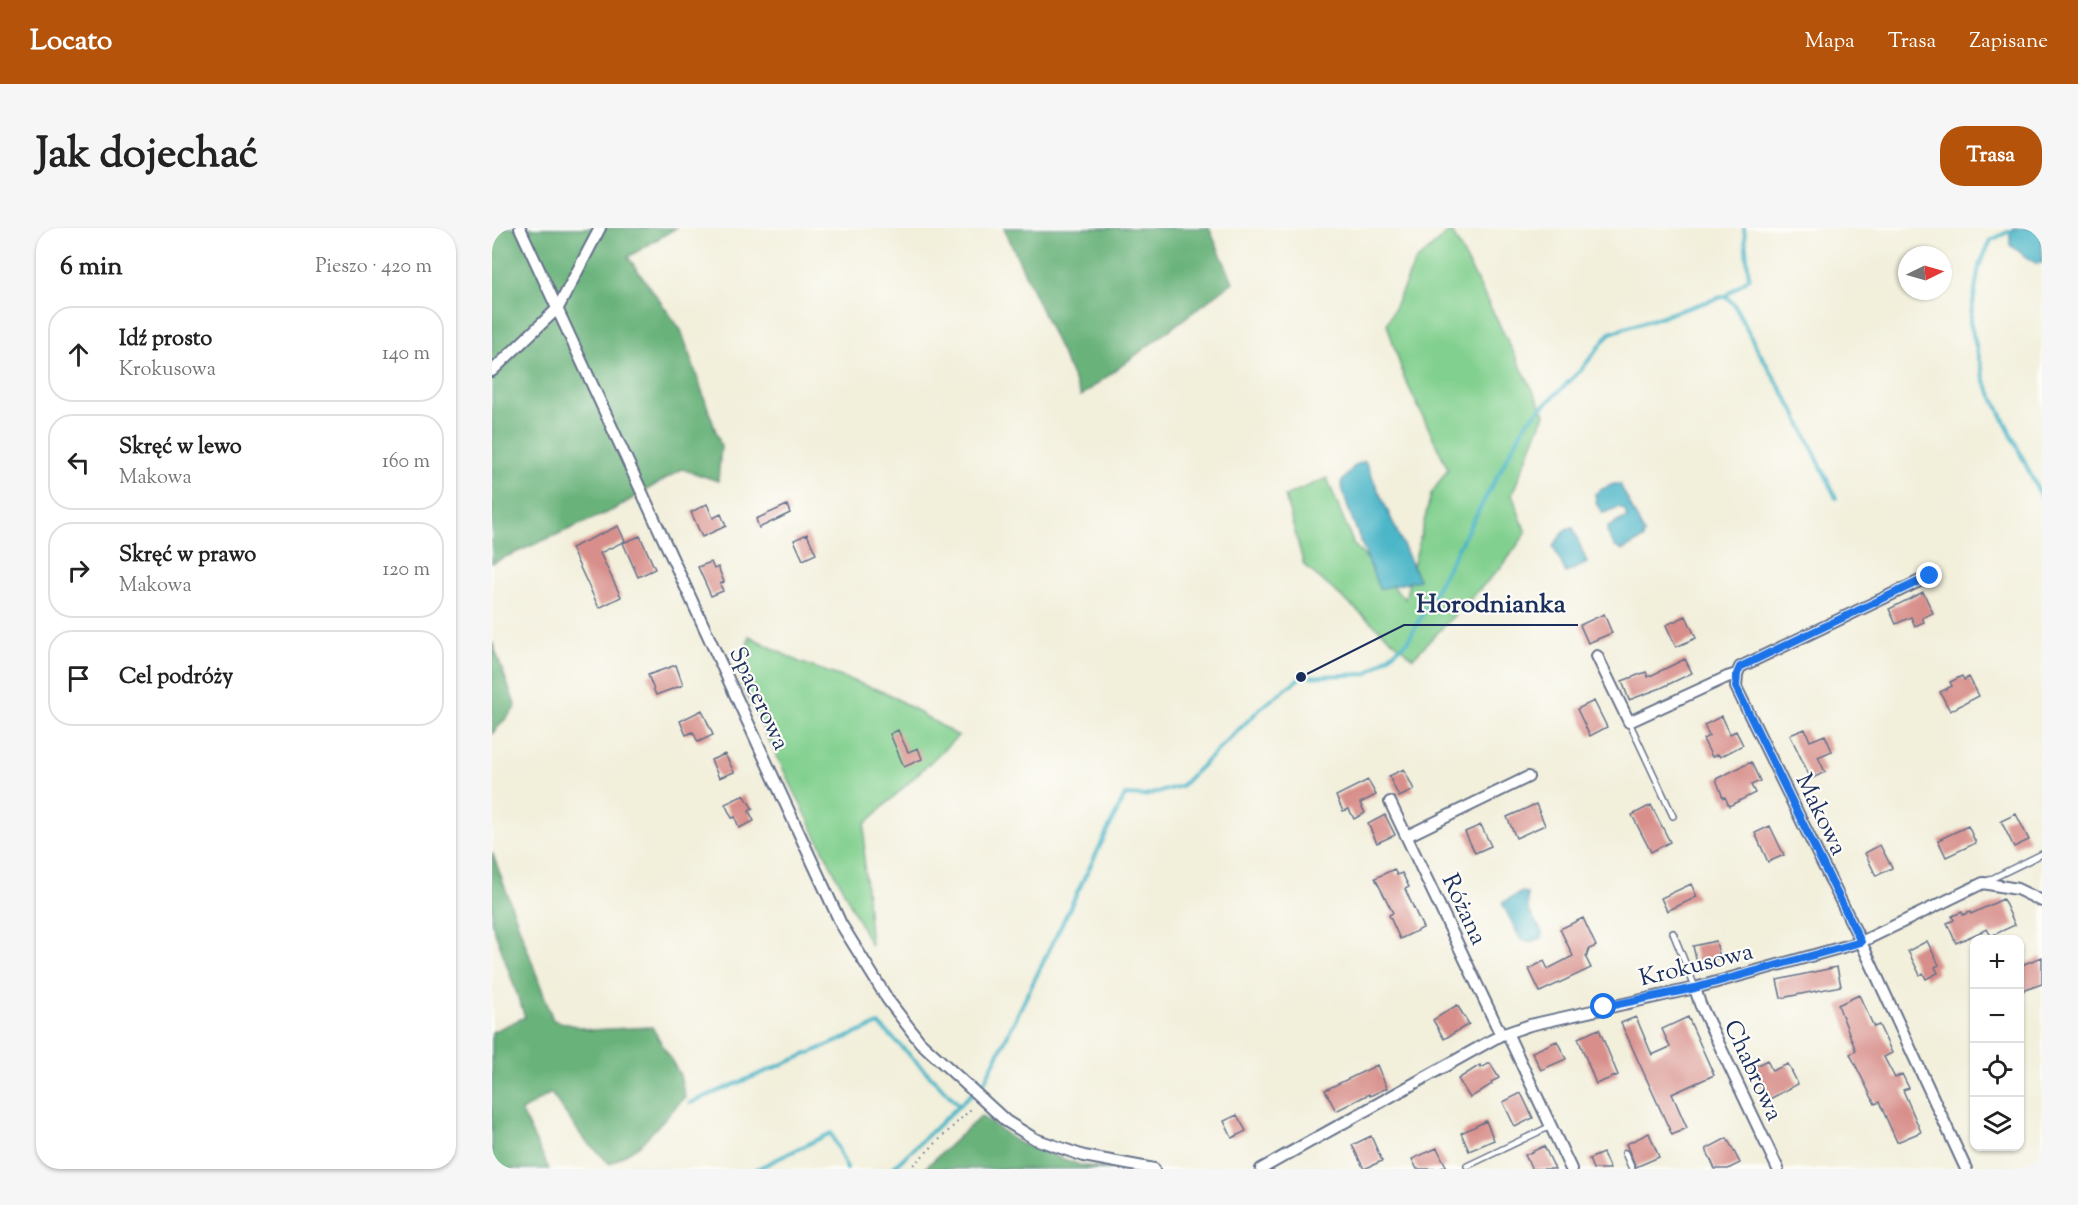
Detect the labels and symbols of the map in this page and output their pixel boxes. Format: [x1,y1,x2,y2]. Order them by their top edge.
north arrow [1898,246,1952,300]
route end [1916,562,1942,588]
callout: Horodnianka [1404,581,1578,625]
text: Horodnianka [1416,587,1566,624]
street label: Spacerowa [719,641,797,756]
street label: Makowa [1786,768,1855,862]
street label: Różana [1432,869,1494,951]
street label: Krokusowa [1636,935,1757,996]
route start [1590,993,1616,1019]
street label: Chabrowa [1714,1015,1790,1127]

